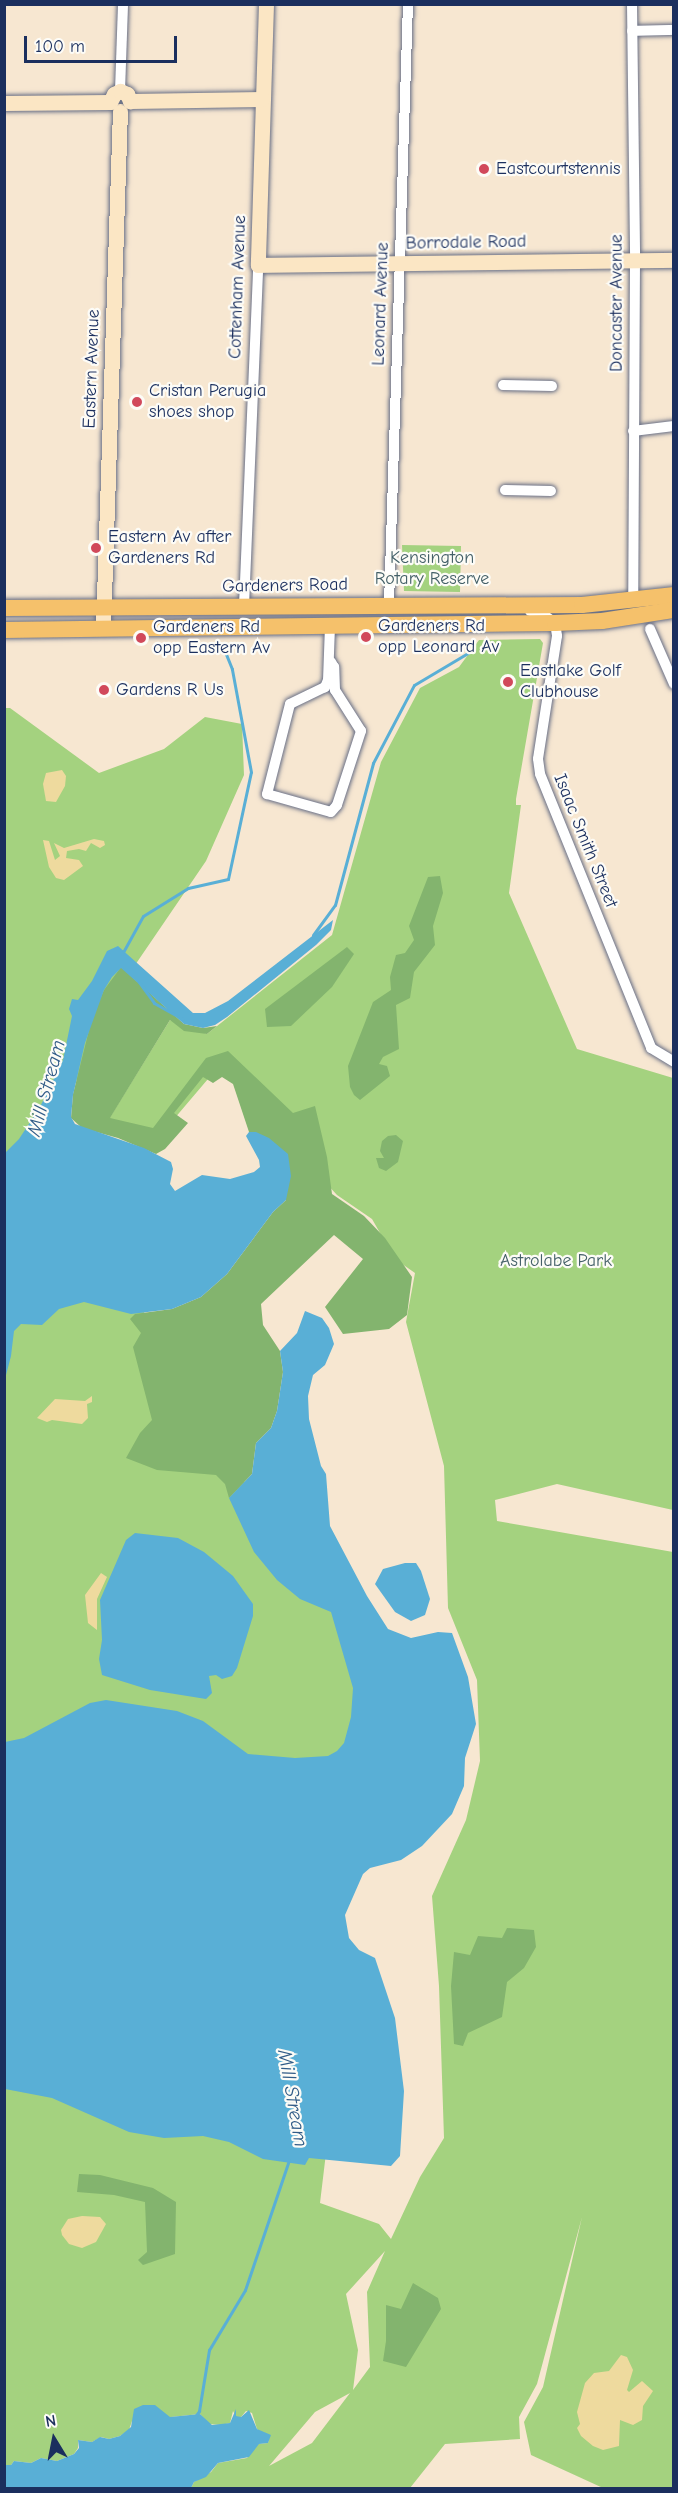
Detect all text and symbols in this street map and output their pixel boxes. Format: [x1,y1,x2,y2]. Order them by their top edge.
scale bar [27,24,180,62]
text: 100 m [35,36,85,57]
place label: Eastcourtstennis [496,158,621,180]
marker: Eastcourtstennis [477,162,491,176]
street label: Cottenham Avenue [225,215,251,359]
street label: Borrodale Road [405,231,527,255]
street label: Doncaster Avenue [606,234,628,372]
street label: Leonard Avenue [368,242,394,366]
street label: Eastern Avenue [79,309,105,429]
place label: Cristan Perugia shoes shop [149,381,266,424]
marker: Cristan Perugia shoes shop [130,395,144,409]
place label: Eastern Av after Gardeners Rd [108,527,231,570]
marker: Eastern Av after Gardeners Rd [89,541,103,555]
park label: Kensington Rotary Reserve [375,548,489,590]
street label: Gardeners Road [222,574,348,598]
place label: Gardeners Rd opp Leonard Av [378,616,499,658]
place label: Gardeners Rd opp Eastern Av [153,617,270,660]
marker: Gardeners Rd opp Leonard Av [359,630,373,644]
marker: Gardeners Rd opp Eastern Av [134,631,148,645]
place label: Eastlake Golf Clubhouse [520,661,621,704]
marker: Eastlake Golf Clubhouse [501,675,515,689]
place label: Gardens R Us [116,679,223,701]
marker: Gardens R Us [97,683,111,697]
street label: Isaac Smith Street [548,771,622,911]
water label: Mill Stream [22,1037,70,1139]
park label: Astrolabe Park [500,1250,612,1272]
water label: Mill Stream [273,2047,313,2149]
north arrow [24,2409,84,2469]
text: N [44,2412,58,2431]

